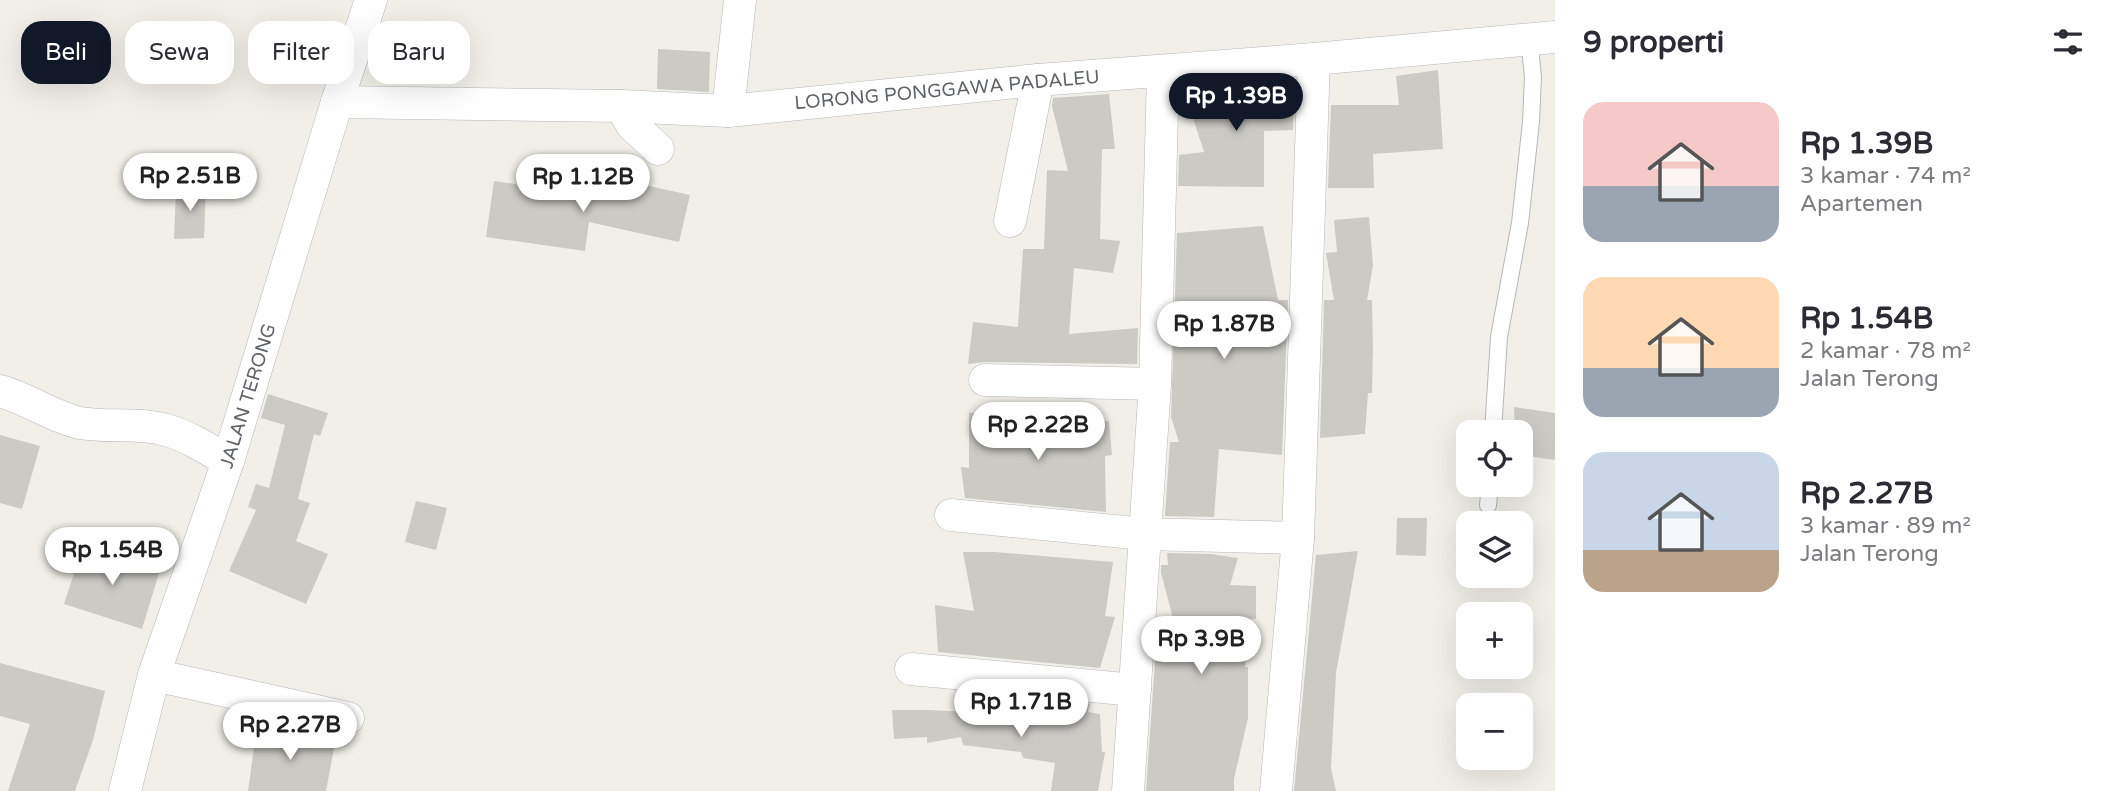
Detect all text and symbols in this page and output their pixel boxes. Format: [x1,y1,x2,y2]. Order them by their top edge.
chip: Beli [21,21,111,84]
chip: Sewa [125,21,234,84]
chip: Filter [248,21,354,84]
chip: Baru [368,21,470,84]
icon: filters [2049,23,2087,61]
text: 9 properti [1583,24,1724,61]
street label: LORONG PONGGAWA PADALEU [793,66,1101,114]
pin: Rp 1.39B [1164,74,1308,133]
text: Rp 1.39B [1185,82,1287,110]
text: Rp 1.39B [1800,125,1933,162]
icon: home [1639,130,1723,214]
pin: Rp 2.51B [118,154,262,213]
pin: Rp 1.12B [511,154,655,214]
text: Rp 2.51B [139,162,241,190]
text: 3 kamar · 74 m² [1800,162,1971,190]
text: Rp 1.12B [532,163,634,191]
text: Apartemen [1800,190,1923,218]
text: Rp 1.54B [1800,300,1933,337]
pin: Rp 1.87B [1152,302,1296,361]
icon: home [1639,305,1723,389]
text: Rp 1.87B [1173,310,1275,338]
street label: JALAN TERONG [216,321,280,471]
text: 2 kamar · 78 m² [1800,337,1971,365]
text: Jalan Terong [1800,365,1939,393]
pin: Rp 2.22B [966,402,1110,462]
text: Rp 2.22B [987,411,1089,439]
map controls [1456,420,1533,770]
button: locate [1456,420,1533,497]
text: Rp 2.27B [1800,475,1933,512]
icon: home [1639,480,1723,564]
button: layers [1456,511,1533,588]
text: 3 kamar · 89 m² [1800,512,1971,540]
pin: Rp 1.54B [40,528,184,587]
text: Rp 1.54B [61,536,163,564]
text: Jalan Terong [1800,540,1939,568]
button: + [1456,602,1533,679]
pin: Rp 3.9B [1136,616,1266,676]
text: Rp 3.9B [1157,625,1245,653]
pin: Rp 1.71B [949,680,1093,739]
text: Rp 1.71B [970,688,1072,716]
button: − [1456,693,1533,770]
pin: Rp 2.27B [218,702,362,762]
text: Rp 2.27B [239,711,341,739]

